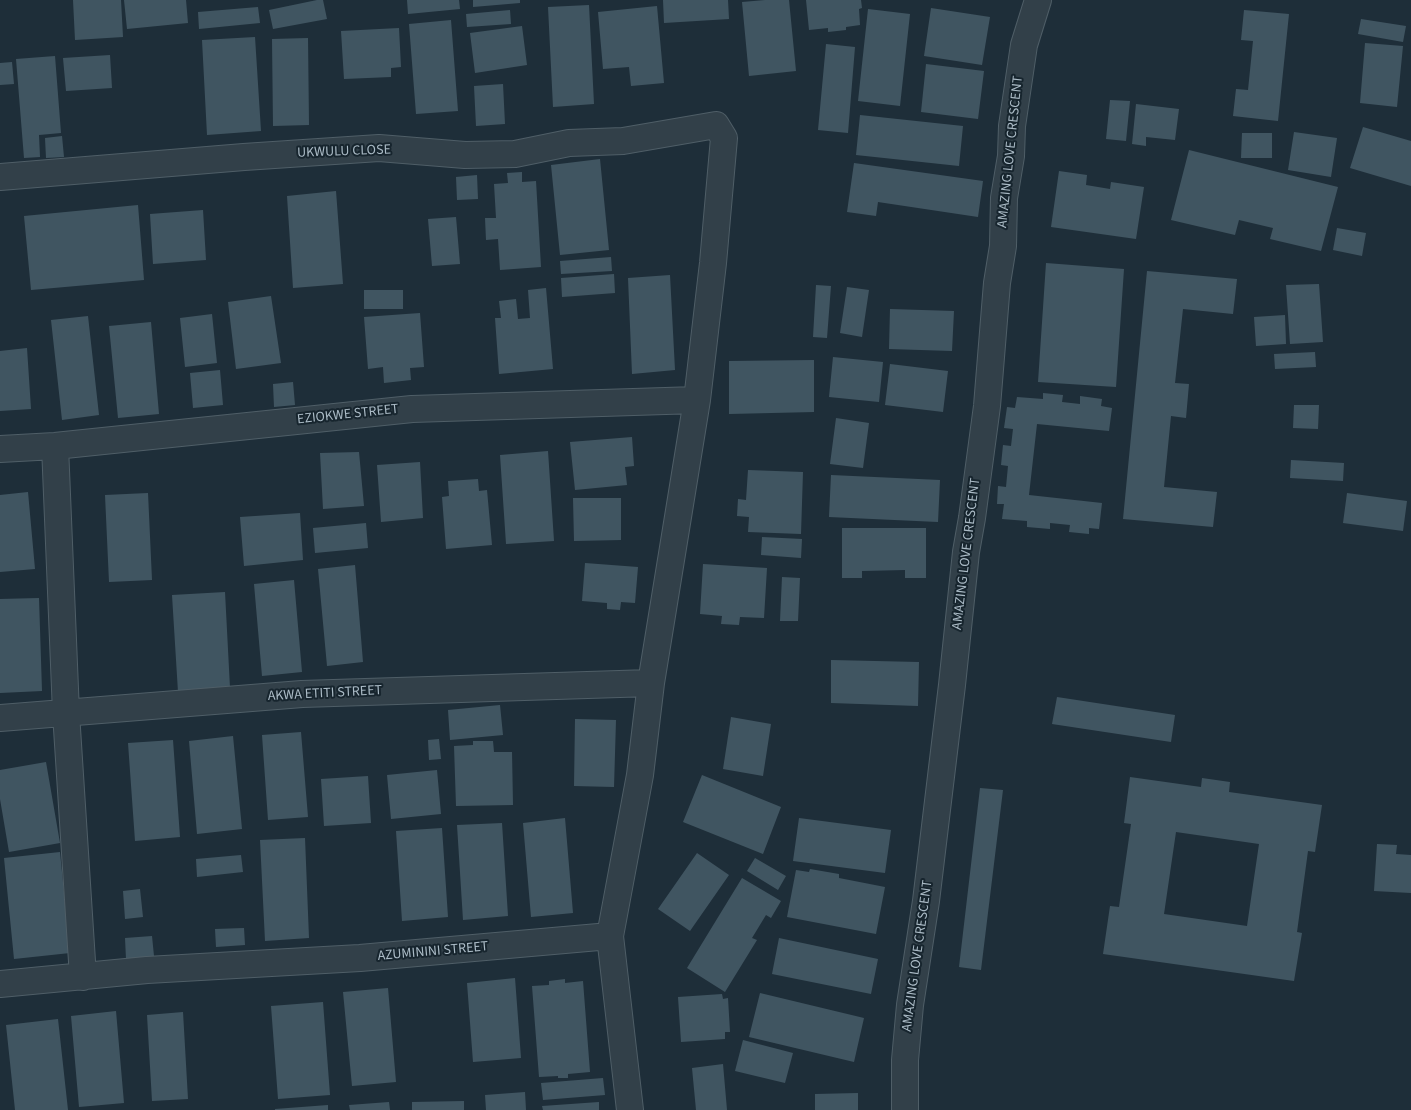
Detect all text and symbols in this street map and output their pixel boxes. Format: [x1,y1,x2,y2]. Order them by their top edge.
street label: AMAZING LOVE CRESCENT [995,75,1027,229]
street label: UKWULU CLOSE [297,142,391,162]
street label: EZIOKWE STREET [296,401,400,429]
street label: AMAZING LOVE CRESCENT [949,477,985,631]
street label: AKWA ETITI STREET [267,683,383,705]
street label: AMAZING LOVE CRESCENT [899,879,937,1033]
street label: AZUMININI STREET [377,939,489,965]

